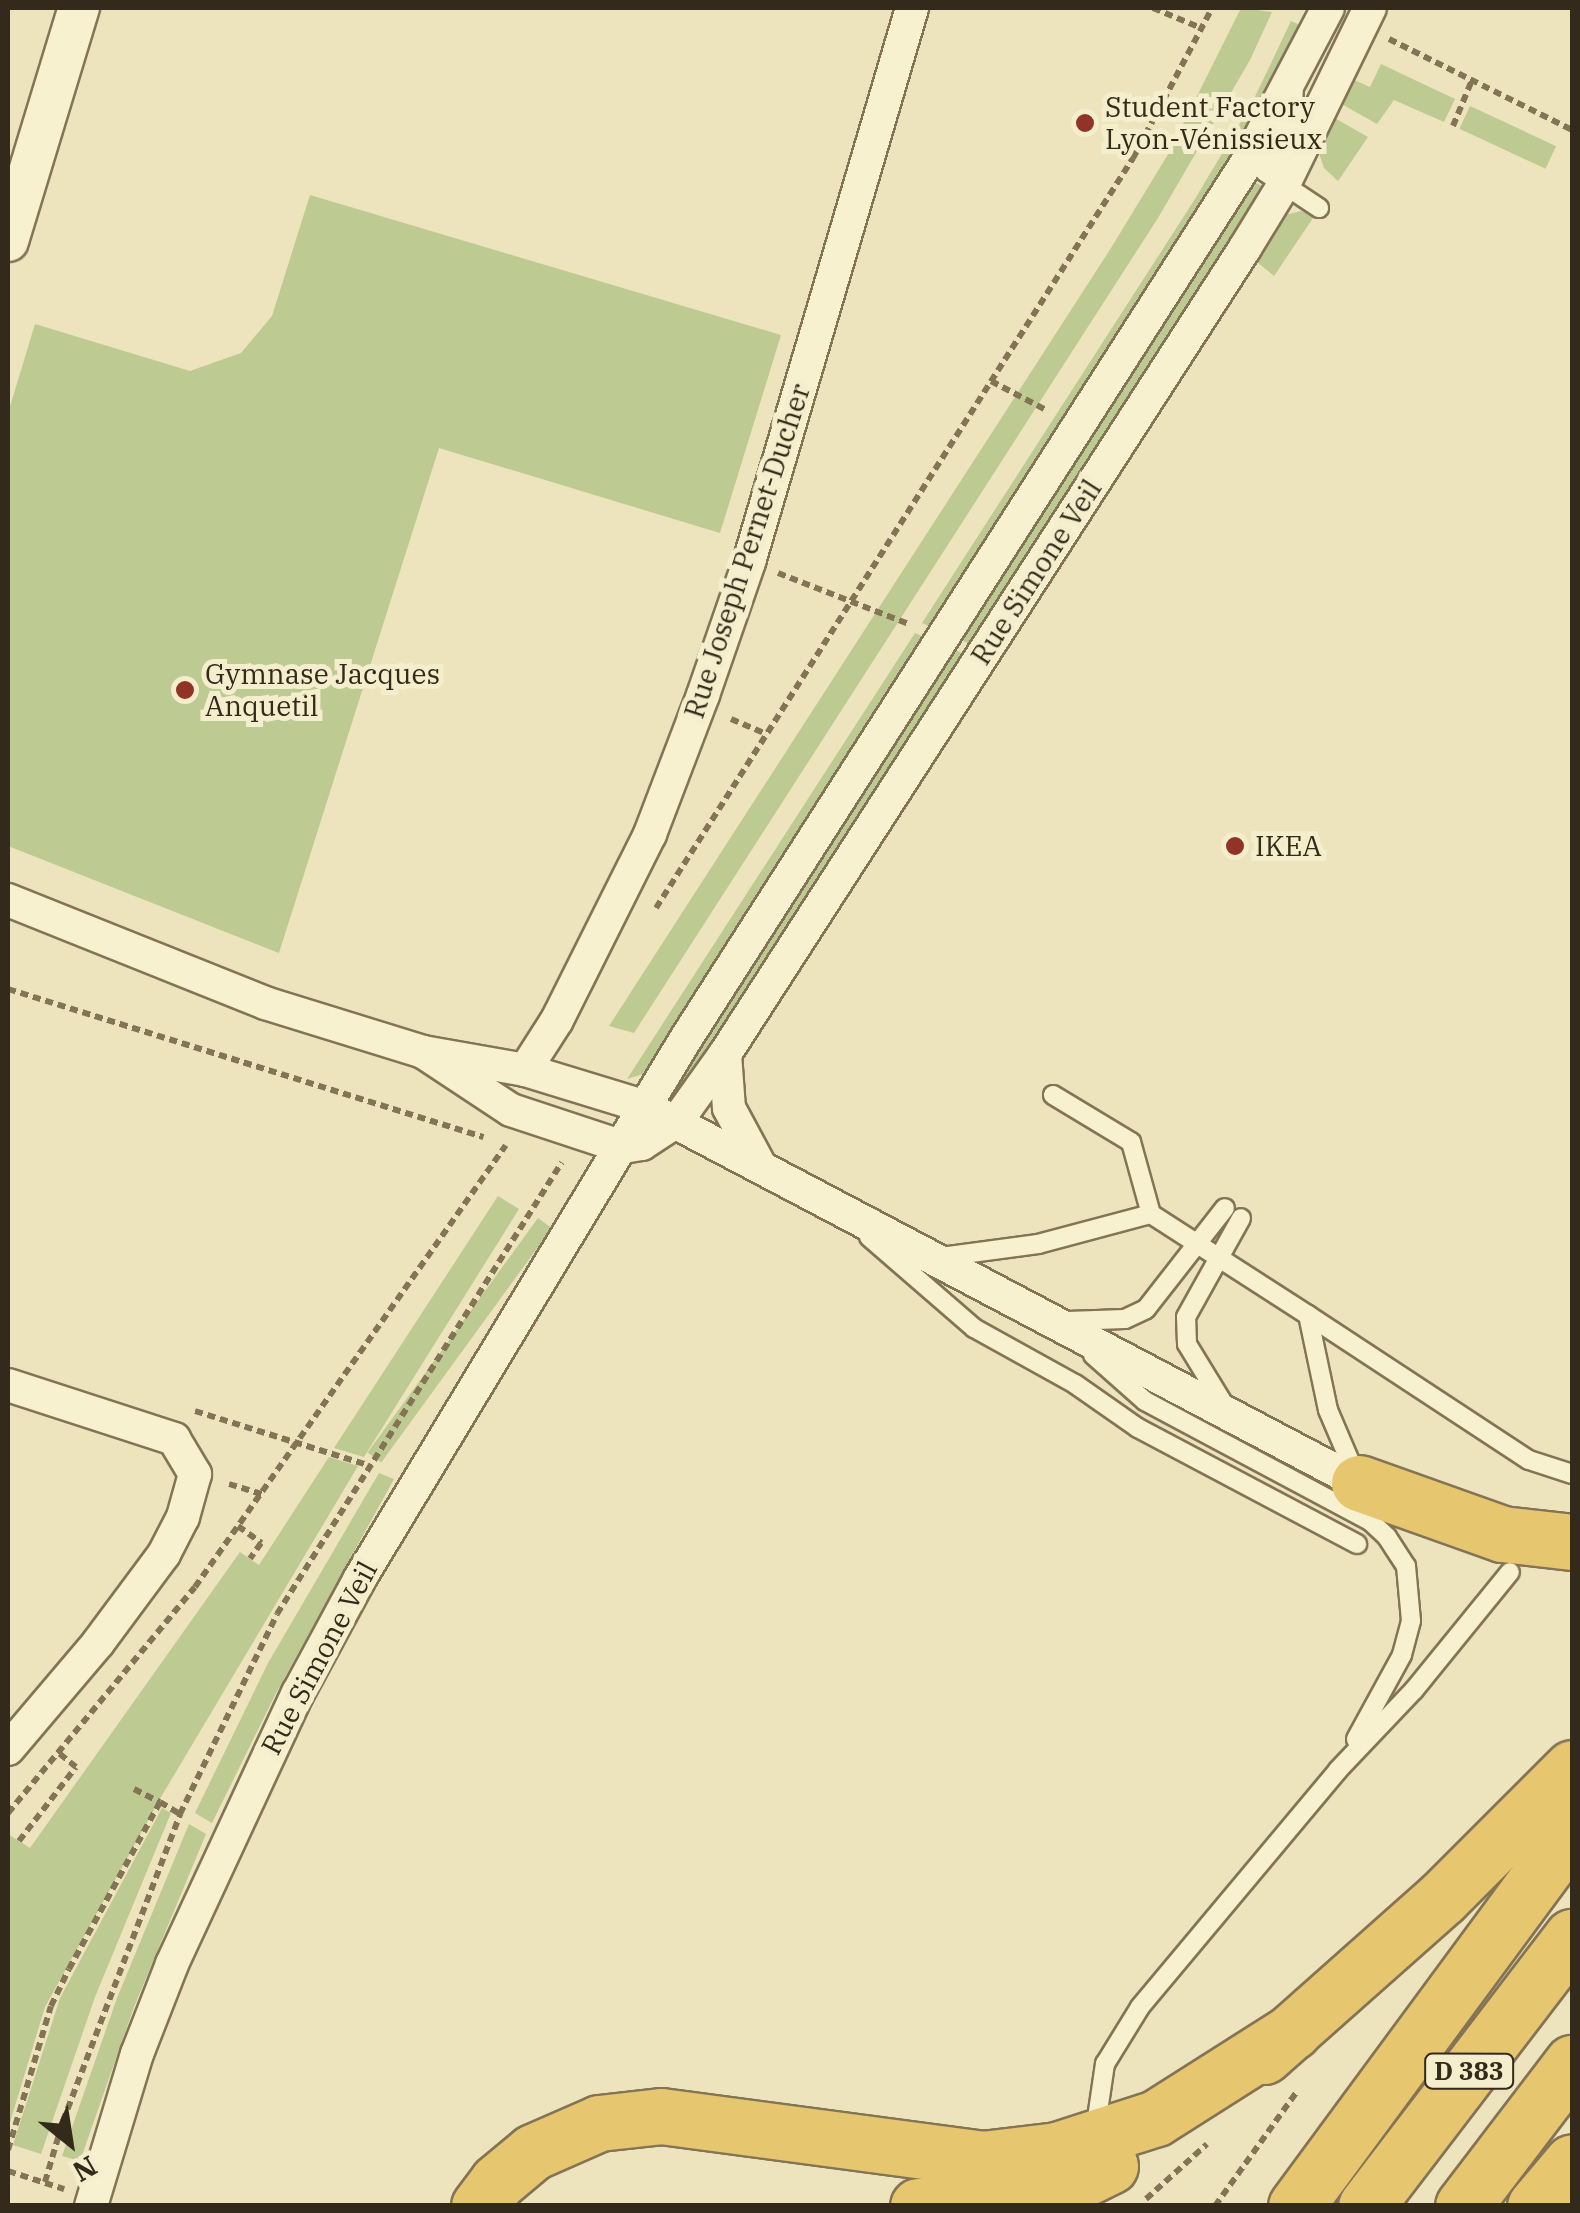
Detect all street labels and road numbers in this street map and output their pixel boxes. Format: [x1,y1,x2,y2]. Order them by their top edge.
street label: Rue Joseph Pernet-Ducher [677,380,817,722]
street label: Rue Simone Veil [964,473,1108,671]
street label: Rue Simone Veil [254,1556,384,1760]
road number: D 383 [1424,2051,1514,2091]

